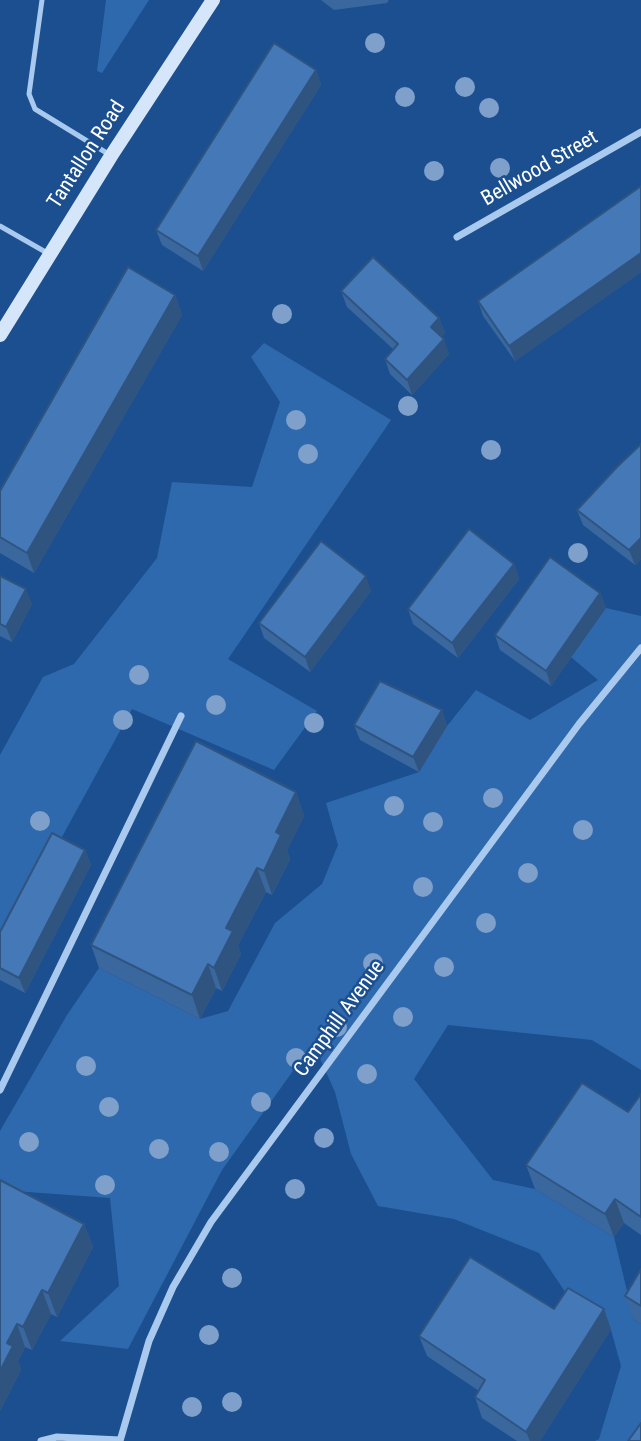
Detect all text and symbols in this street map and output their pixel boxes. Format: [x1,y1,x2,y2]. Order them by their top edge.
street label: Tantallon Road [43,96,131,214]
street label: Bellwood Street [477,126,603,212]
street label: Camphill Avenue [289,956,391,1082]

